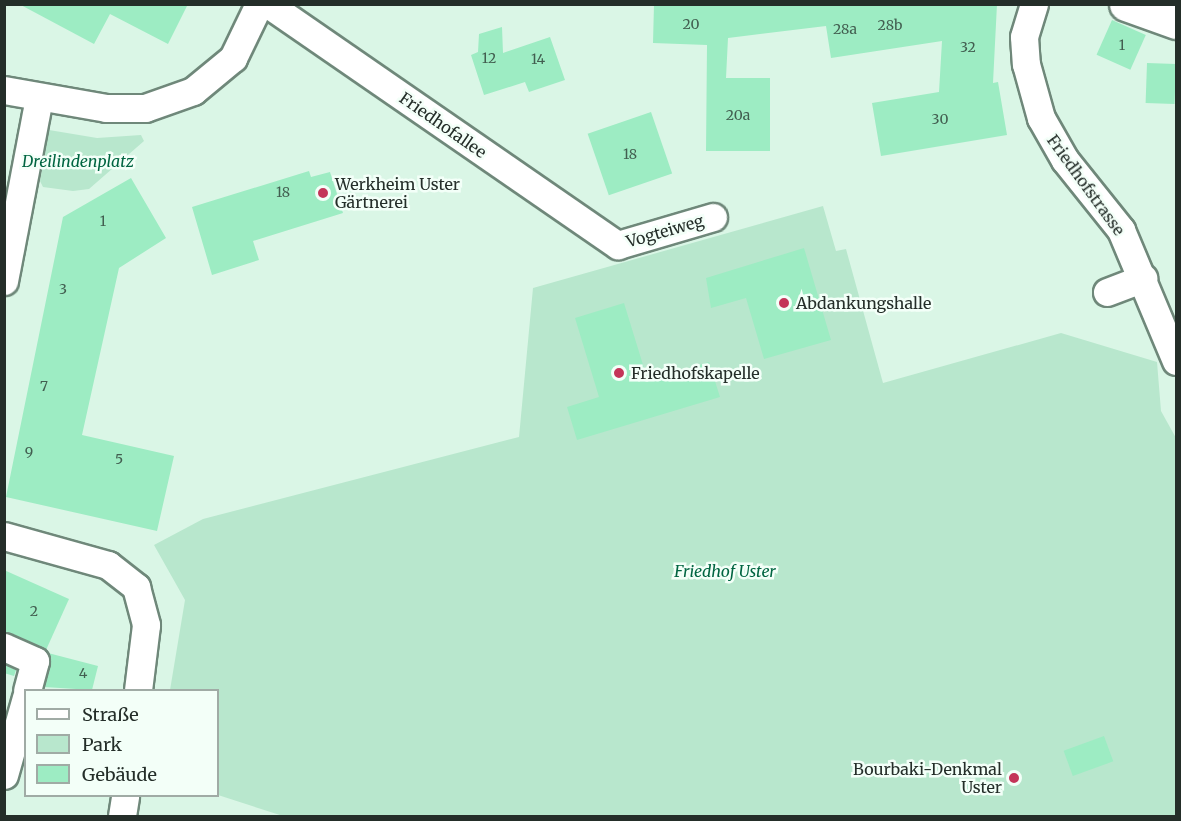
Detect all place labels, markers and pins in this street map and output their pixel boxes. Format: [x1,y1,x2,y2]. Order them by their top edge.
place label: Werkheim Uster Gärtnerei [335,174,460,212]
marker: Werkheim Uster Gärtnerei [316,186,330,200]
place label: Abdankungshalle [796,293,931,313]
marker: Abdankungshalle [777,296,791,310]
place label: Friedhofskapelle [631,363,760,383]
marker: Friedhofskapelle [612,366,626,380]
place label: Bourbaki-Denkmal Uster [853,759,1002,797]
marker: Bourbaki-Denkmal Uster [1007,771,1021,785]

